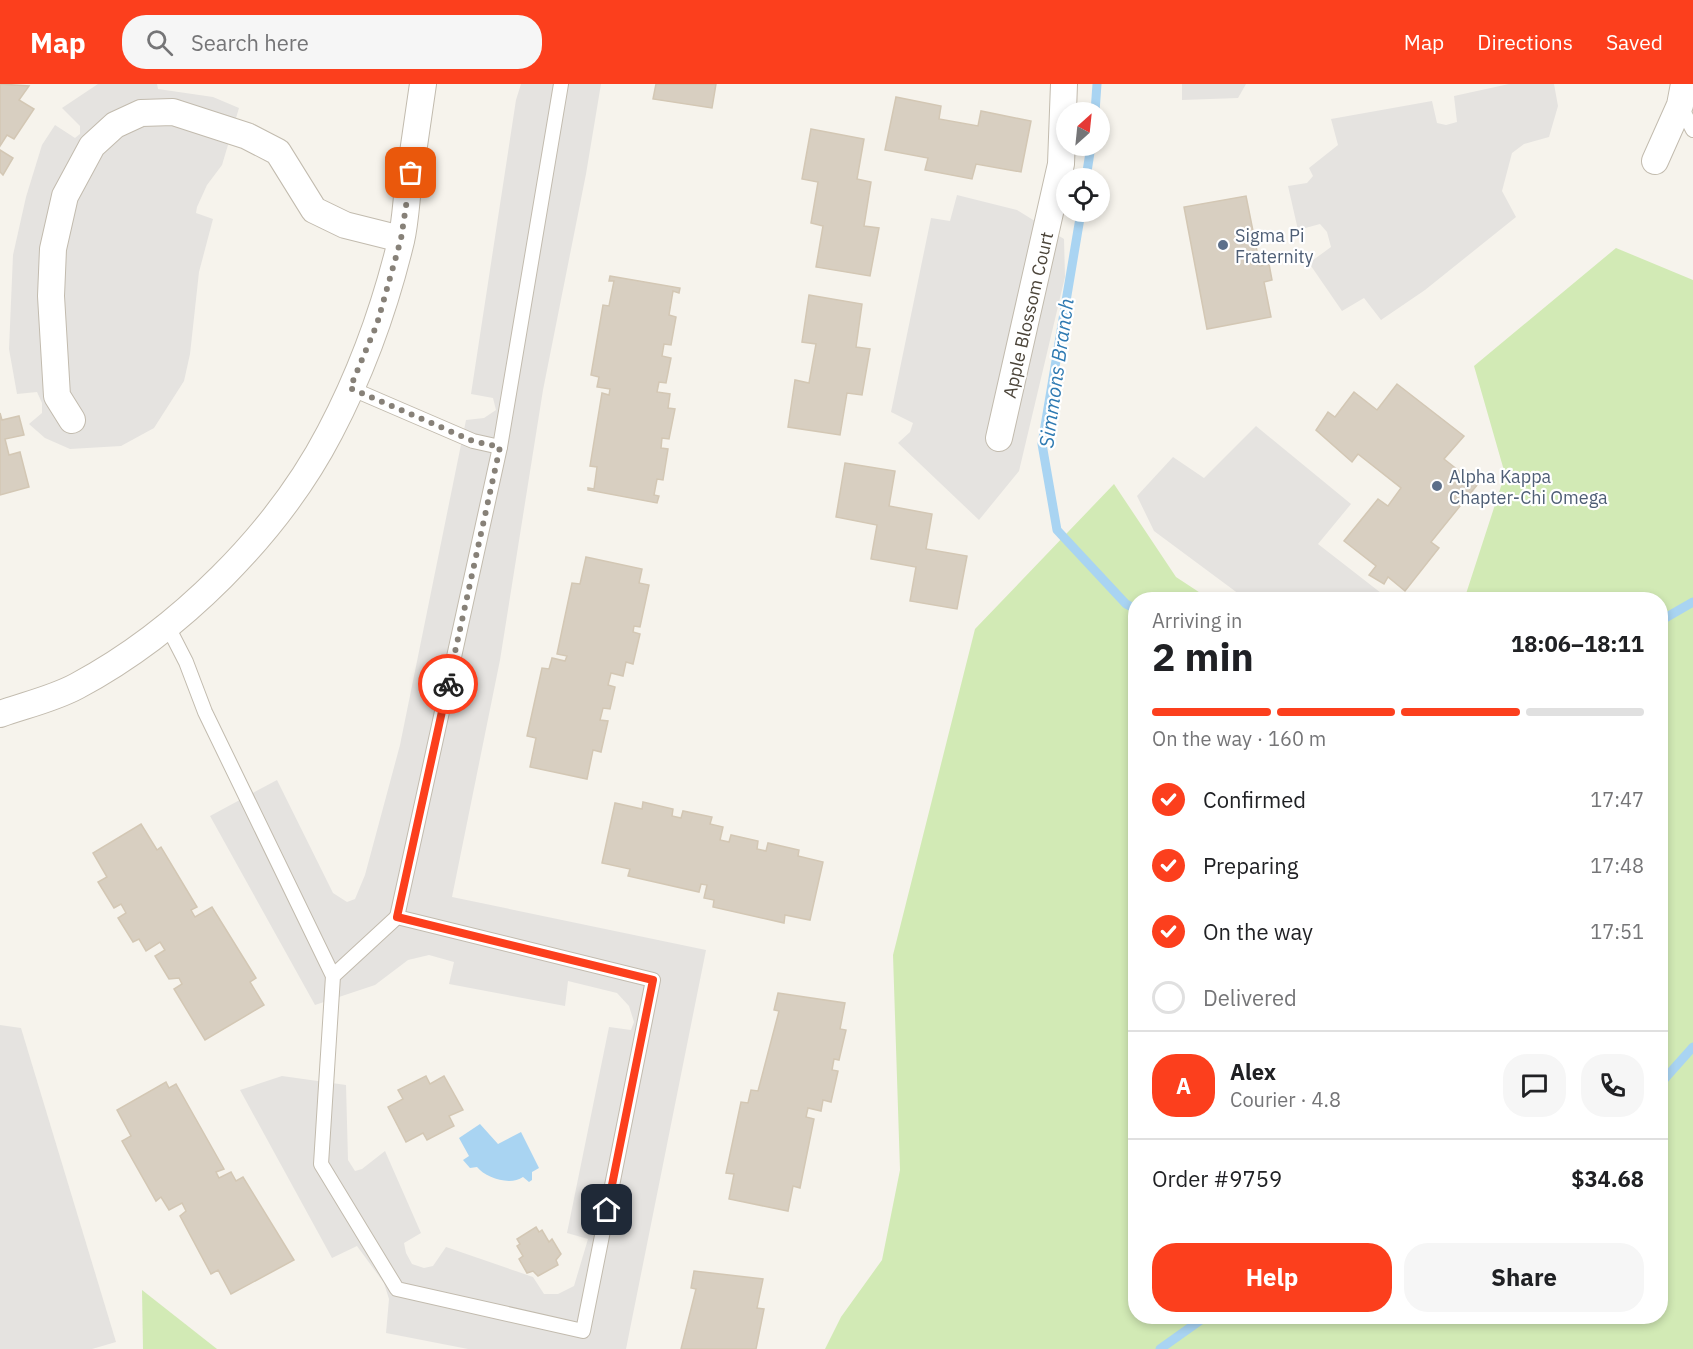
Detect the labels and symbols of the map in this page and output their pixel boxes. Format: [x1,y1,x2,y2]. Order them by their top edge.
north arrow [1056,102,1110,156]
pin [385,147,436,198]
place label: Sigma Pi Fraternity [1235,224,1314,268]
street label: Apple Blossom Court [998,230,1058,400]
marker: Sigma Pi Fraternity [1216,238,1230,252]
water label: Simmons Branch [1032,296,1080,450]
place label: Alpha Kappa Chapter-Chi Omega [1449,465,1608,509]
marker: Alpha Kappa Chapter-Chi Omega [1430,479,1444,493]
courier [418,654,478,714]
pin [581,1184,632,1235]

